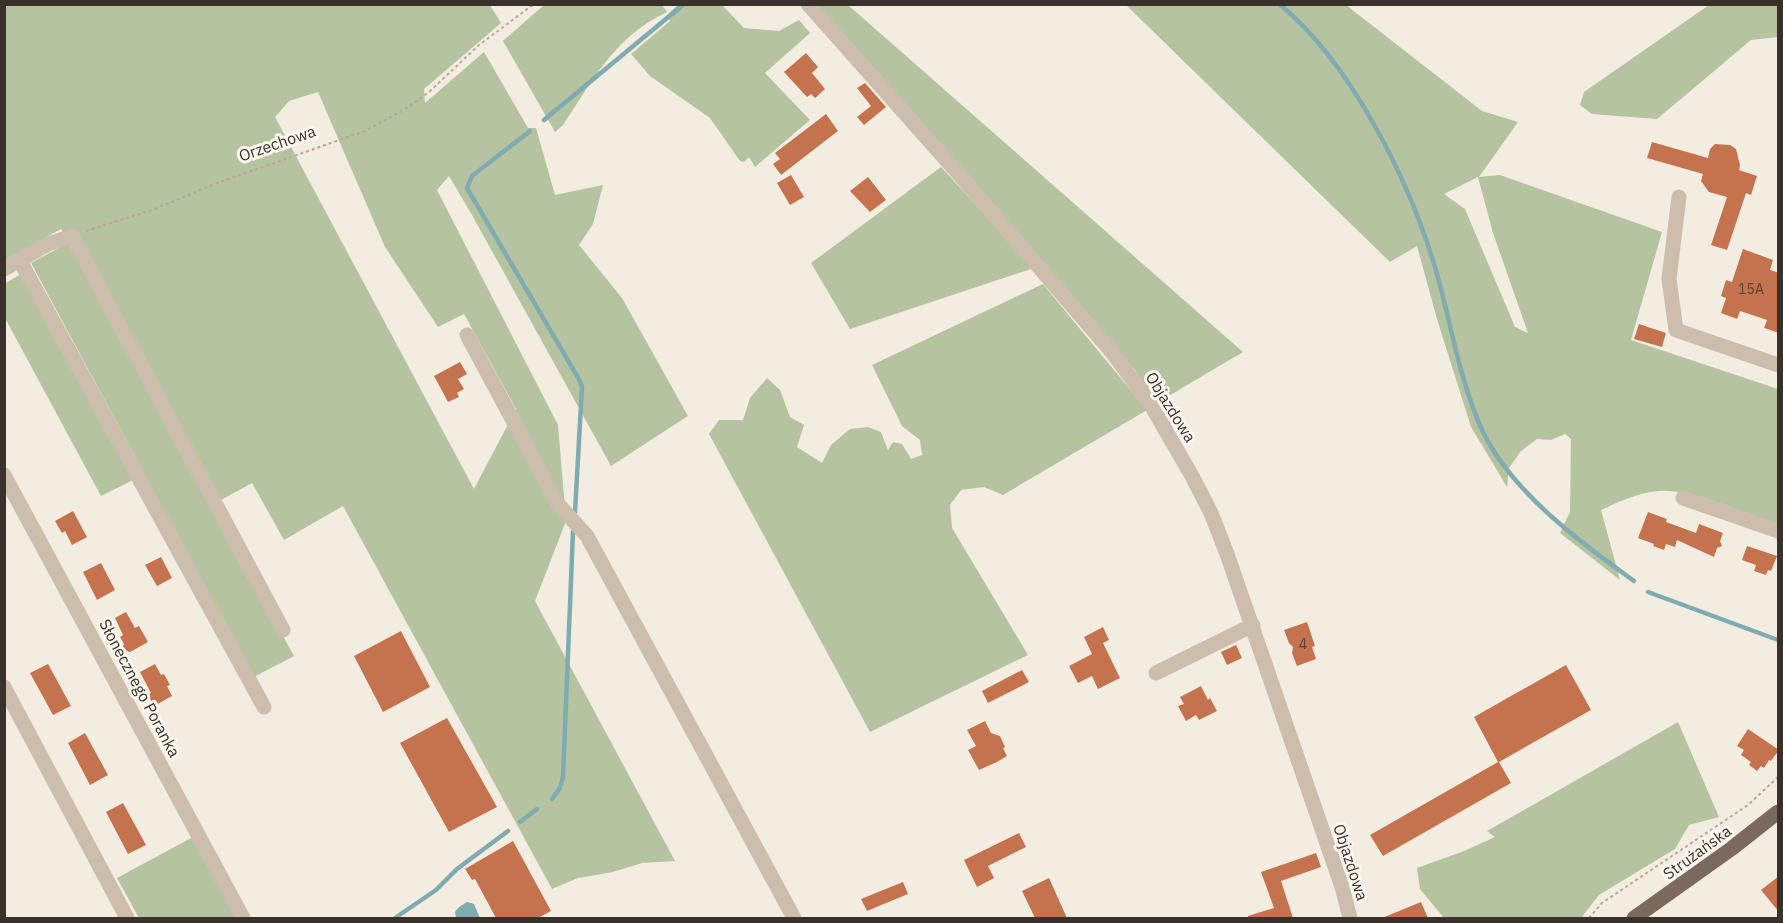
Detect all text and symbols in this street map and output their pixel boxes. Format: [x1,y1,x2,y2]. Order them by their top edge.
street label: Orzechowa [236,120,318,165]
house number: 15A [1738,280,1764,298]
street label: Objazdowa [1142,368,1201,446]
street label: Słonecznego Poranka [95,615,185,761]
house number: 4 [1299,635,1307,653]
street label: Strużańska [1659,820,1735,883]
street label: Objazdowa [1329,821,1373,903]

